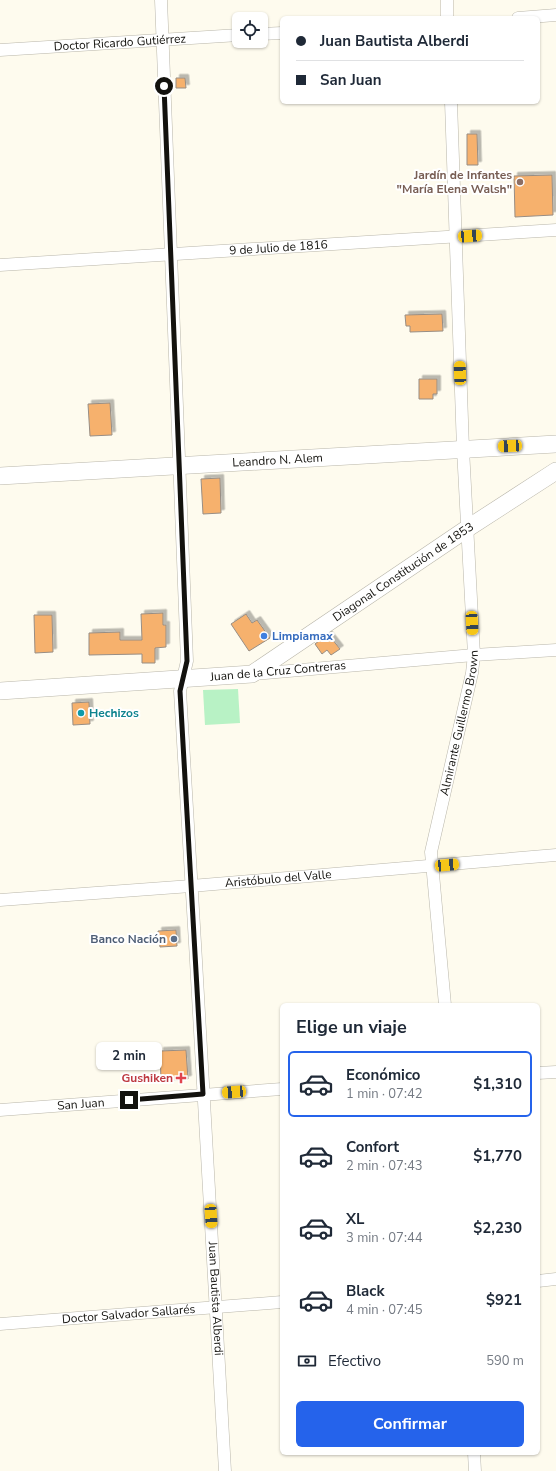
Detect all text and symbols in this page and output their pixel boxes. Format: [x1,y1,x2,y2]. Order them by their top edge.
map controls [232,12,268,48]
button: locate [232,12,268,48]
street label: Doctor Ricardo Gutiérrez [53,30,187,55]
text: Juan Bautista Alberdi [320,31,469,51]
text: San Juan [320,70,382,90]
route start [155,77,173,95]
place label: Jardín de Infantes "María Elena Walsh" [397,167,512,197]
marker: Jardín de Infantes "María Elena Walsh" [515,177,525,187]
car [458,229,482,243]
street label: 9 de Julio de 1816 [229,236,328,259]
car [454,361,466,385]
car [498,439,522,453]
street label: Leandro N. Alem [232,449,323,471]
street label: Diagonal Constitución de 1853 [330,519,477,625]
car [465,611,479,635]
place label: Limpiamax [272,628,333,644]
marker: Limpiamax [259,631,269,641]
street label: Almirante Guillermo Brown [436,650,482,797]
street label: Juan de la Cruz Contreras [208,657,347,685]
place label: Hechizos [89,705,139,721]
marker: Hechizos [76,708,86,718]
car [435,858,459,872]
street label: Aristóbulo del Valle [224,866,332,891]
place label: Banco Nación [90,931,166,947]
marker: Banco Nación [169,934,179,944]
text: Elige un viaje [296,1015,407,1039]
callout: 2 min [96,1042,162,1070]
text: 2 min [112,1047,146,1065]
text: Económico [346,1065,420,1085]
icon: car [298,1066,334,1102]
place label: Gushiken [121,1070,173,1086]
marker: Gushiken [176,1073,186,1083]
text: $1,310 [473,1074,522,1094]
car [222,1085,246,1099]
text: 1 min · 07:42 [346,1085,422,1103]
route end [120,1091,138,1109]
street label: San Juan [56,1094,105,1114]
text: Confort [346,1137,399,1157]
icon: car [298,1138,334,1174]
text: $1,770 [473,1146,522,1166]
text: 2 min · 07:43 [346,1157,422,1175]
car [204,1204,218,1228]
text: XL [346,1209,365,1229]
icon: car [298,1210,334,1246]
text: $2,230 [473,1218,522,1238]
text: 3 min · 07:44 [346,1229,422,1247]
street label: Juan Bautista Alberdi [205,1240,227,1356]
text: Black [346,1281,384,1301]
icon: car [298,1282,334,1318]
text: $921 [486,1290,522,1310]
street label: Doctor Salvador Sallarés [61,1301,196,1327]
text: 4 min · 07:45 [346,1301,422,1319]
icon: cash [296,1350,318,1372]
text: Efectivo [328,1351,381,1371]
text: 590 m [486,1352,524,1370]
button: Confirmar [296,1401,524,1447]

